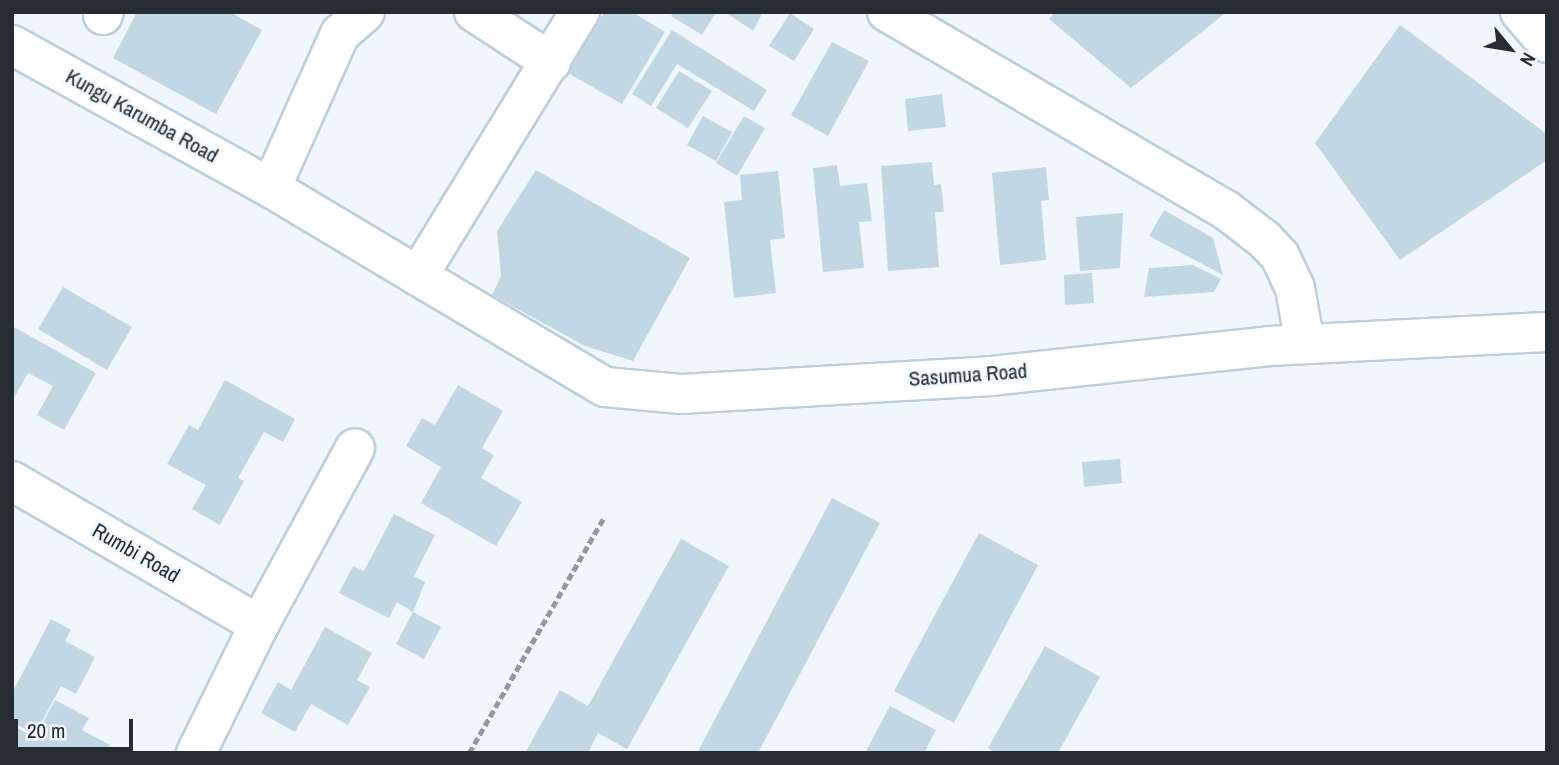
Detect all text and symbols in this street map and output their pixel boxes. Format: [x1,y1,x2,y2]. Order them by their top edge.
north arrow [1475,14,1545,84]
text: N [1514,48,1542,71]
street label: Kungu Karumba Road [61,64,223,168]
street label: Sasumua Road [908,358,1028,392]
street label: Rumbi Road [88,518,184,588]
scale bar [18,706,136,750]
text: 20 m [27,716,65,745]

